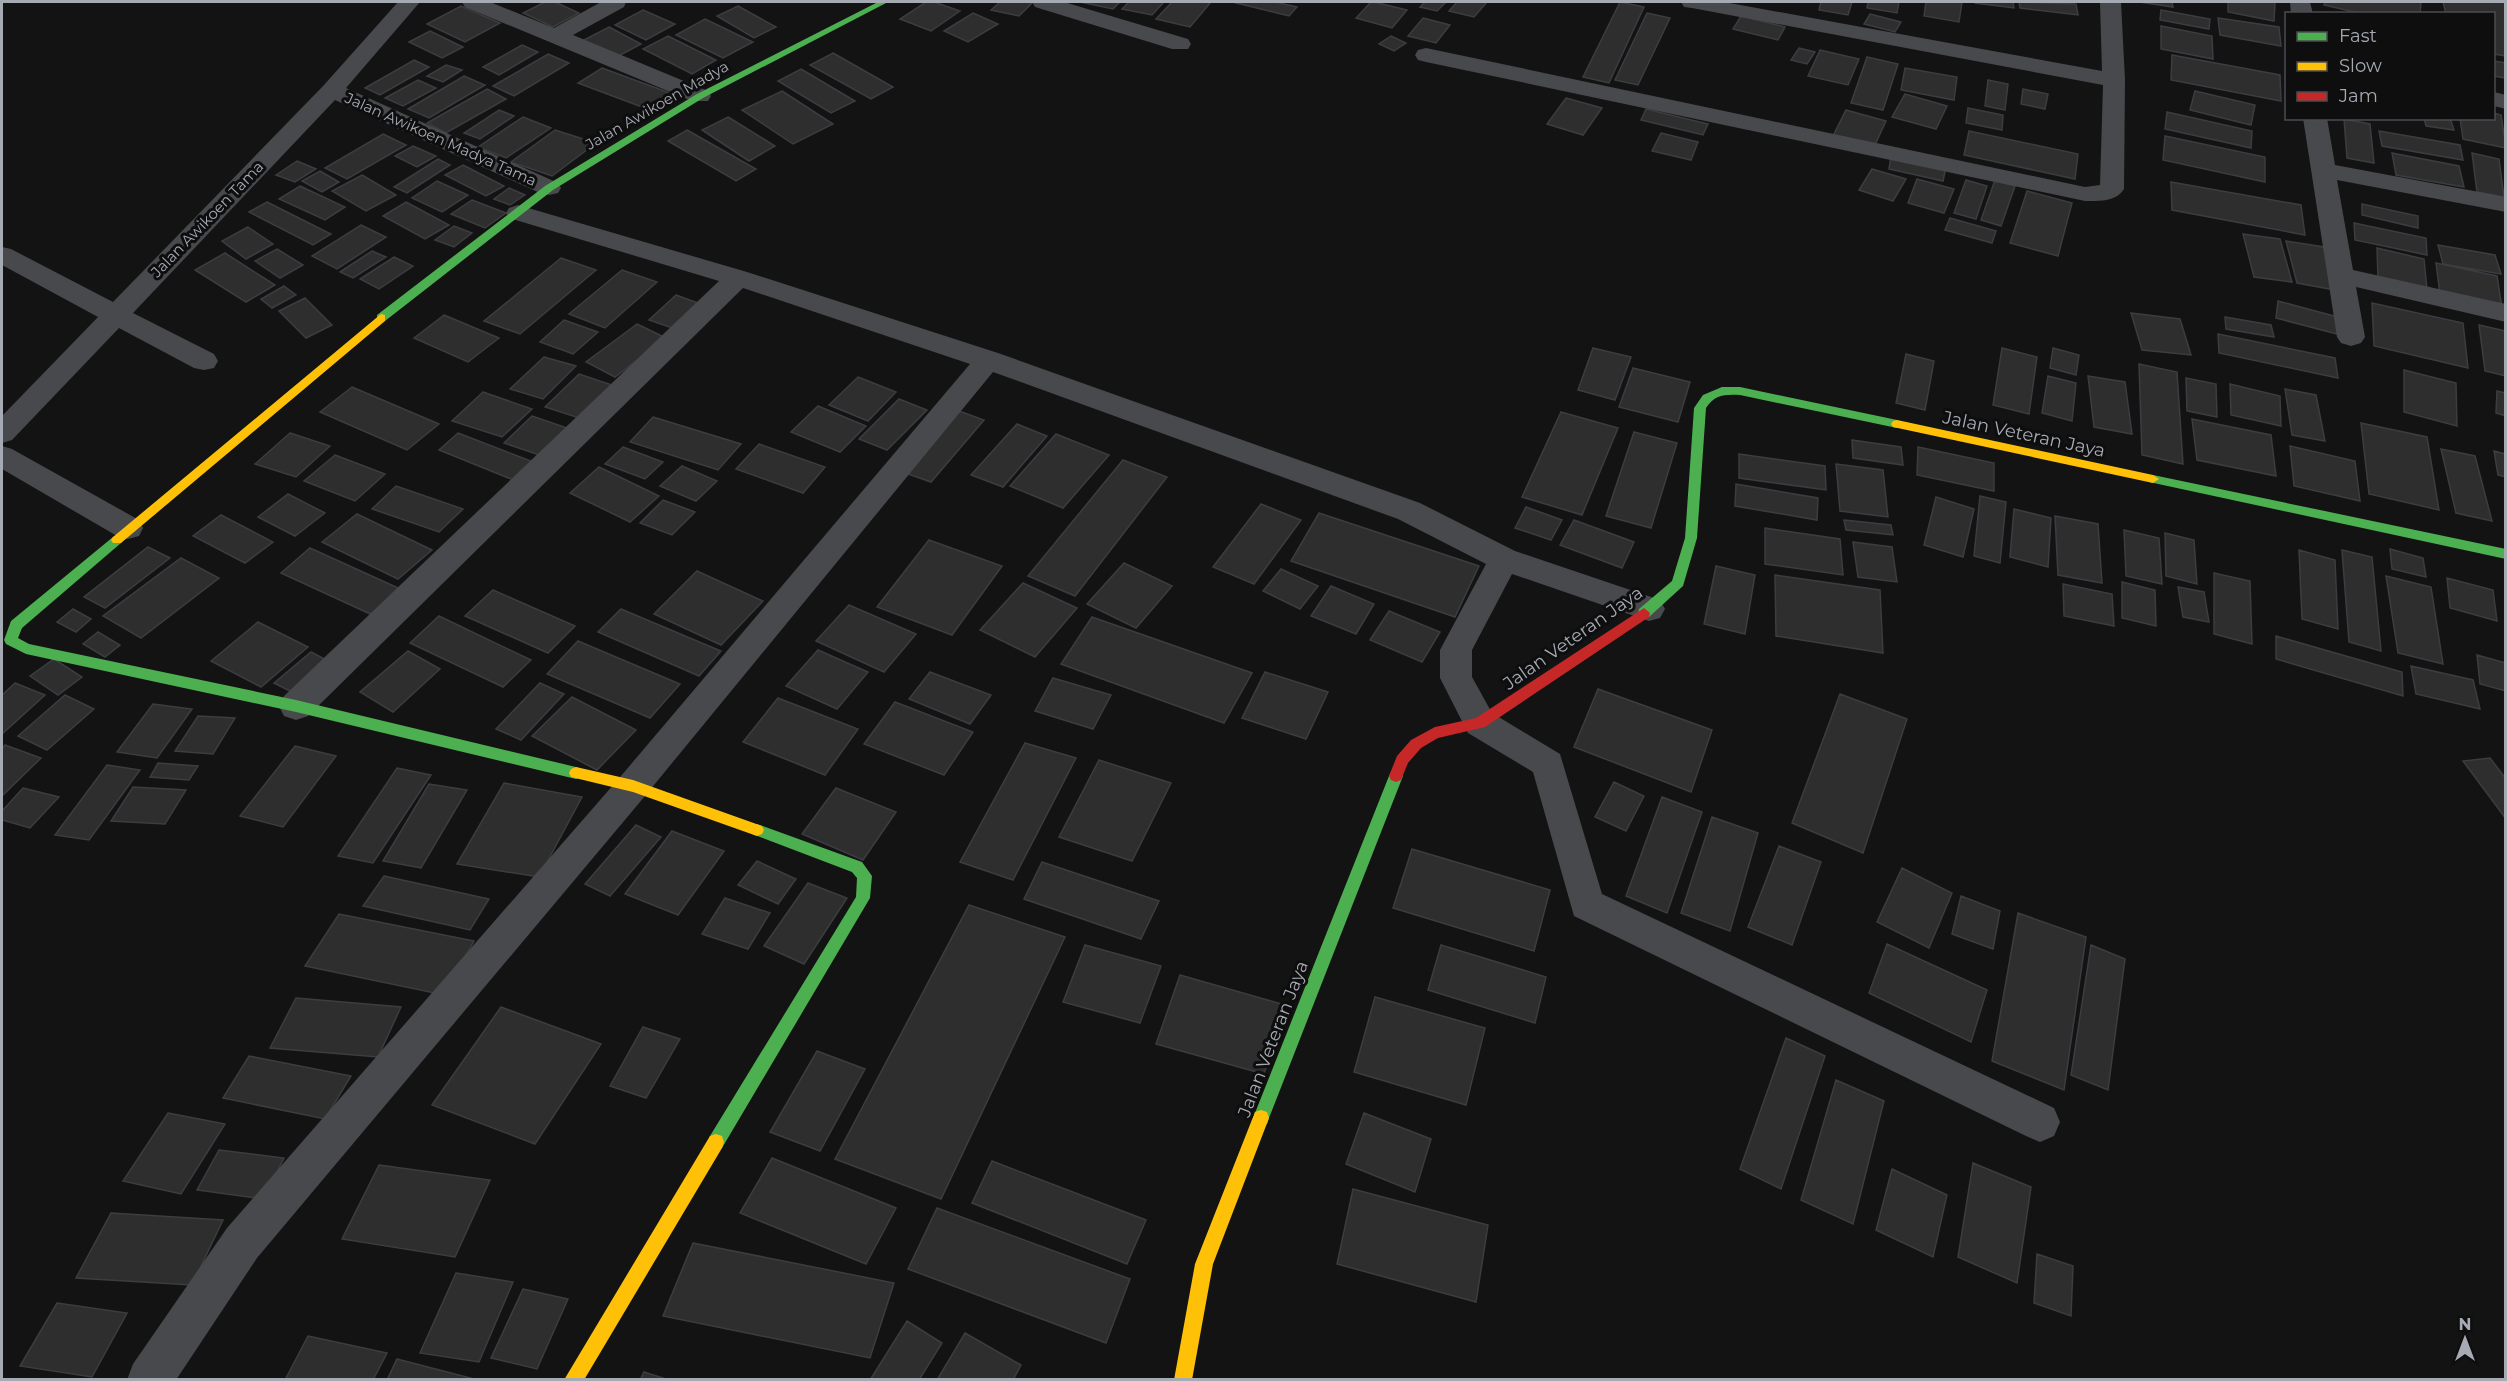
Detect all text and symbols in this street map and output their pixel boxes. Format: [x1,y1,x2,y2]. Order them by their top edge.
legend [2285,12,2495,120]
text: Fast [2339,25,2377,47]
text: Slow [2339,55,2382,77]
street label: Jalan Awikoen Madya [581,56,732,154]
text: Jam [2338,85,2378,107]
street label: Jalan Awikoen Madya Tama [341,88,540,190]
street label: Jalan Awikoen Tama [146,157,267,282]
street label: Jalan Veteran Jaya [1940,406,2107,462]
street label: Jalan Veteran Jaya [1498,582,1647,695]
street label: Jalan Veteran Jaya [1233,958,1313,1121]
north arrow [2435,1309,2495,1369]
text: N [2459,1315,2471,1334]

